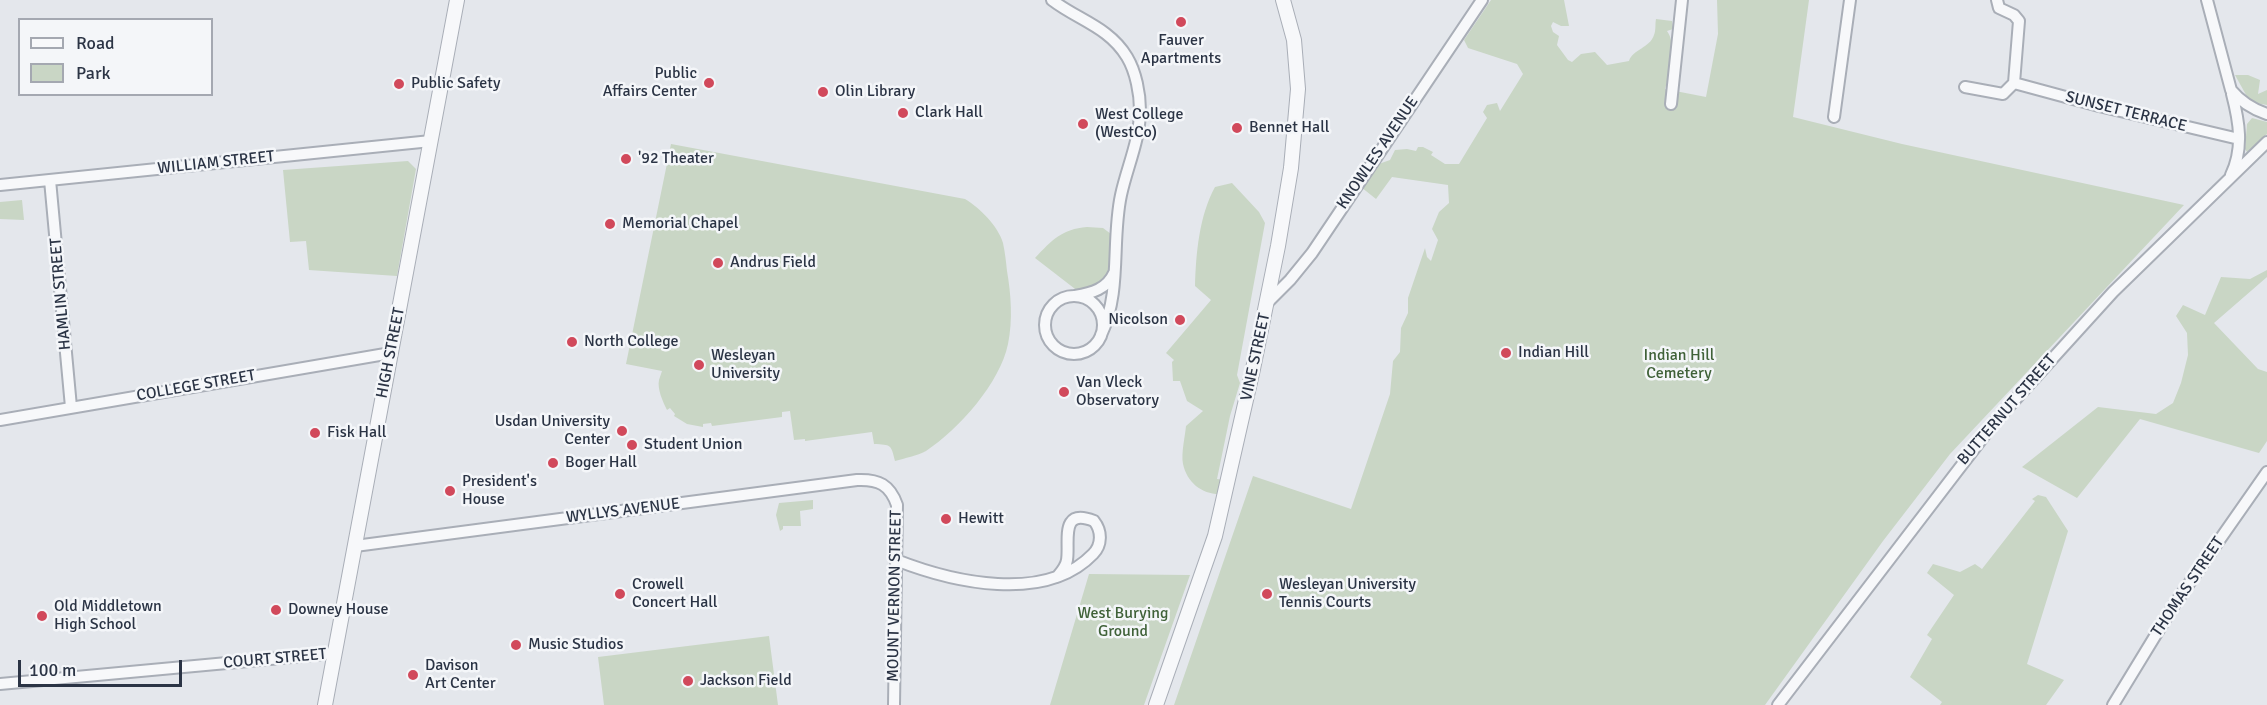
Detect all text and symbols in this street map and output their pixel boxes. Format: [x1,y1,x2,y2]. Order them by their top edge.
marker: Fauver Apartments [1174,15,1188,29]
legend [18,18,213,96]
place label: Fauver Apartments [1141,31,1221,69]
text: Road [76,32,115,54]
text: Park [76,62,111,84]
place label: Public Affairs Center [603,64,697,102]
place label: Public Safety [411,74,500,94]
marker: Public Affairs Center [702,76,716,90]
marker: Public Safety [392,77,406,91]
place label: Olin Library [835,82,915,102]
marker: Olin Library [816,85,830,99]
street label: SUNSET TERRACE [2063,88,2189,136]
street label: KNOWLES AVENUE [1333,93,1423,213]
place label: Clark Hall [915,103,983,123]
place label: West College (WestCo) [1095,105,1183,143]
marker: Clark Hall [896,106,910,120]
marker: West College (WestCo) [1076,117,1090,131]
place label: Bennet Hall [1249,118,1329,138]
marker: Bennet Hall [1230,121,1244,135]
street label: WILLIAM STREET [157,147,275,179]
place label: '92 Theater [638,149,714,169]
marker: '92 Theater [619,152,633,166]
place label: Memorial Chapel [622,214,738,234]
marker: Memorial Chapel [603,217,617,231]
street label: HAMLIN STREET [47,237,75,351]
place label: Andrus Field [730,253,816,273]
marker: Andrus Field [711,256,725,270]
street label: HIGH STREET [373,306,409,400]
place label: Nicolson [1108,310,1168,330]
street label: VINE STREET [1237,311,1275,403]
marker: Nicolson [1173,313,1187,327]
place label: North College [584,332,679,352]
marker: North College [565,335,579,349]
place label: Indian Hill [1518,343,1589,363]
place label: Wesleyan University [711,346,780,384]
marker: Indian Hill [1499,346,1513,360]
park label: Indian Hill Cemetery [1644,346,1714,384]
street label: BUTTERNUT STREET [1954,351,2060,469]
marker: Wesleyan University [692,358,706,372]
street label: COLLEGE STREET [135,366,257,406]
place label: Van Vleck Observatory [1076,373,1159,411]
marker: Van Vleck Observatory [1057,385,1071,399]
place label: Usdan University Center [495,412,610,450]
place label: Fisk Hall [327,423,386,443]
marker: Usdan University Center [615,424,629,438]
marker: Fisk Hall [308,426,322,440]
place label: Student Union [644,435,742,455]
marker: Student Union [625,438,639,452]
place label: Boger Hall [565,453,637,473]
marker: Boger Hall [546,456,560,470]
place label: President's House [462,472,537,510]
marker: President's House [443,484,457,498]
street label: WYLLYS AVENUE [565,494,681,528]
place label: Hewitt [958,509,1004,529]
street label: MOUNT VERNON STREET [884,510,906,682]
marker: Hewitt [939,512,953,526]
street label: THOMAS STREET [2148,533,2228,641]
place label: Crowell Concert Hall [632,575,718,613]
place label: Wesleyan University Tennis Courts [1279,575,1416,613]
marker: Crowell Concert Hall [613,587,627,601]
marker: Wesleyan University Tennis Courts [1260,587,1274,601]
place label: Old Middletown High School [54,597,162,635]
place label: Downey House [288,600,388,620]
marker: Downey House [269,603,283,617]
park label: West Burying Ground [1078,604,1168,642]
marker: Old Middletown High School [35,609,49,623]
place label: Music Studios [528,635,623,655]
marker: Music Studios [509,638,523,652]
street label: COURT STREET [223,645,327,673]
scale bar [21,648,184,686]
place label: Davison Art Center [425,656,496,694]
text: 100 m [29,659,76,681]
marker: Davison Art Center [406,668,420,682]
place label: Jackson Field [700,671,792,691]
marker: Jackson Field [681,674,695,688]

